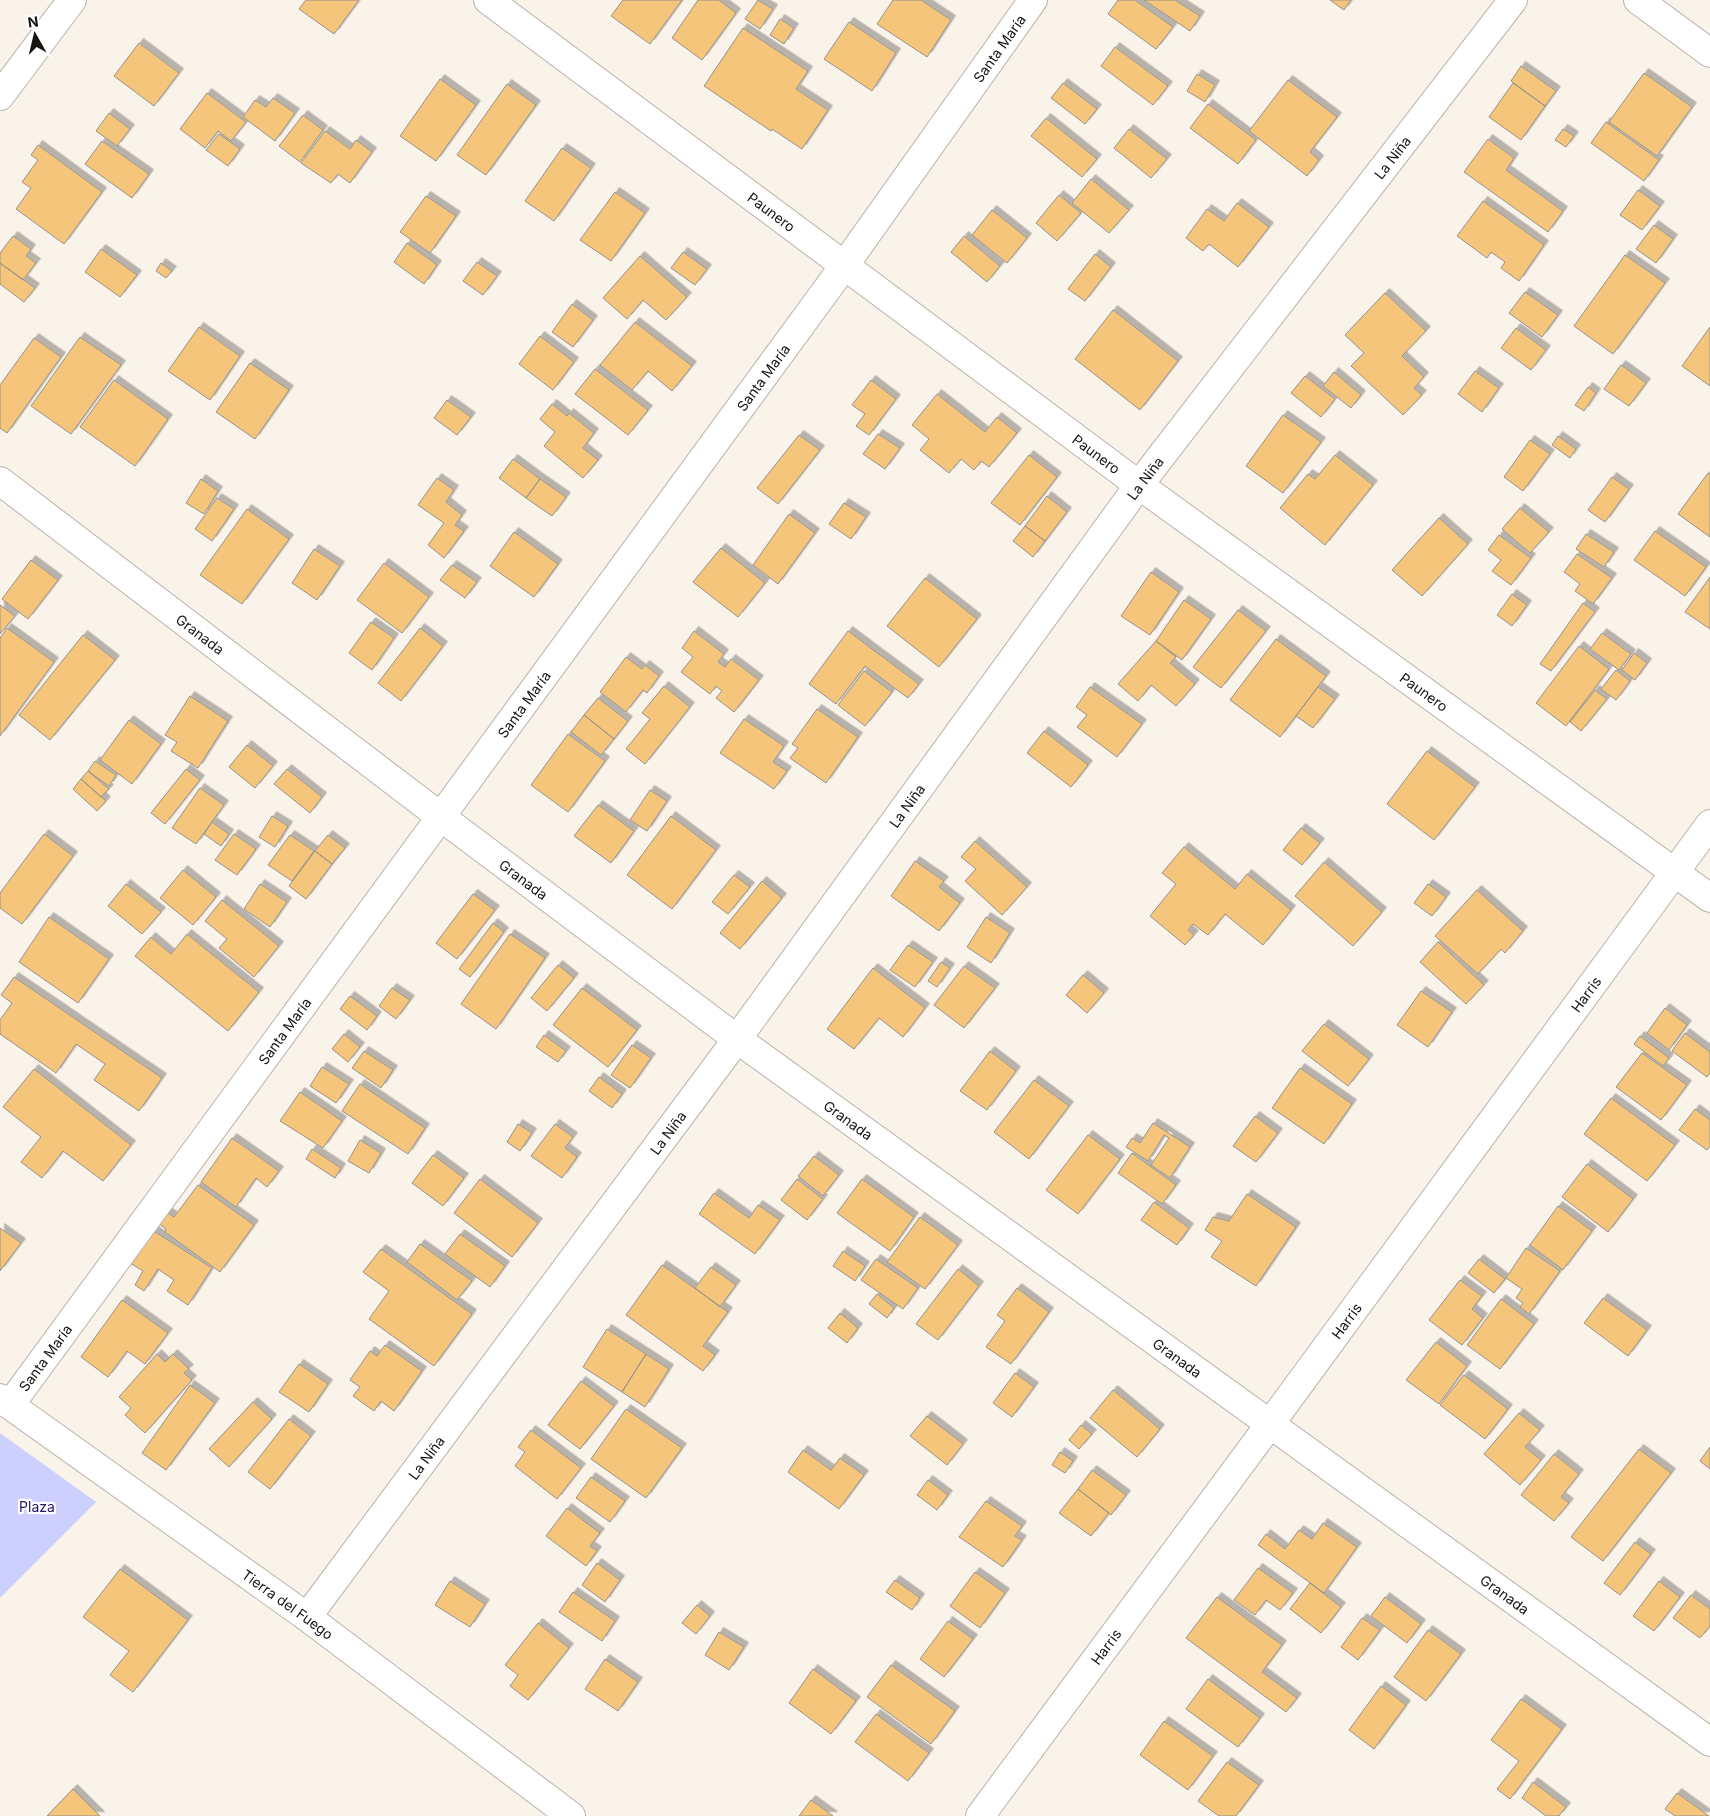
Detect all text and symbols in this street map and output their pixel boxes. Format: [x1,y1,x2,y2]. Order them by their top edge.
north arrow [10,10,60,60]
street label: Santa María [969,11,1029,85]
text: N [27,12,40,31]
street label: La Niña [1370,132,1414,182]
street label: Paunero [745,188,799,235]
street label: Santa María [732,340,793,414]
street label: Paunero [1070,430,1124,477]
street label: La Niña [1123,453,1167,503]
street label: Granada [173,610,228,658]
street label: Santa María [493,667,554,741]
street label: Paunero [1397,668,1452,714]
street label: La Niña [885,780,928,831]
street label: Granada [496,855,551,903]
street label: Harris [1567,973,1604,1015]
street label: Santa María [254,994,314,1067]
street label: Granada [821,1096,876,1143]
street label: La Niña [646,1107,689,1157]
street label: Harris [1327,1299,1365,1342]
street label: Santa María [15,1321,75,1394]
street label: Granada [1150,1334,1205,1381]
street label: La Niña [404,1432,447,1482]
park label: Plaza [19,1498,55,1515]
street label: Tierra del Fuego [239,1565,337,1643]
street label: Granada [1477,1571,1533,1617]
street label: Harris [1087,1625,1124,1668]

